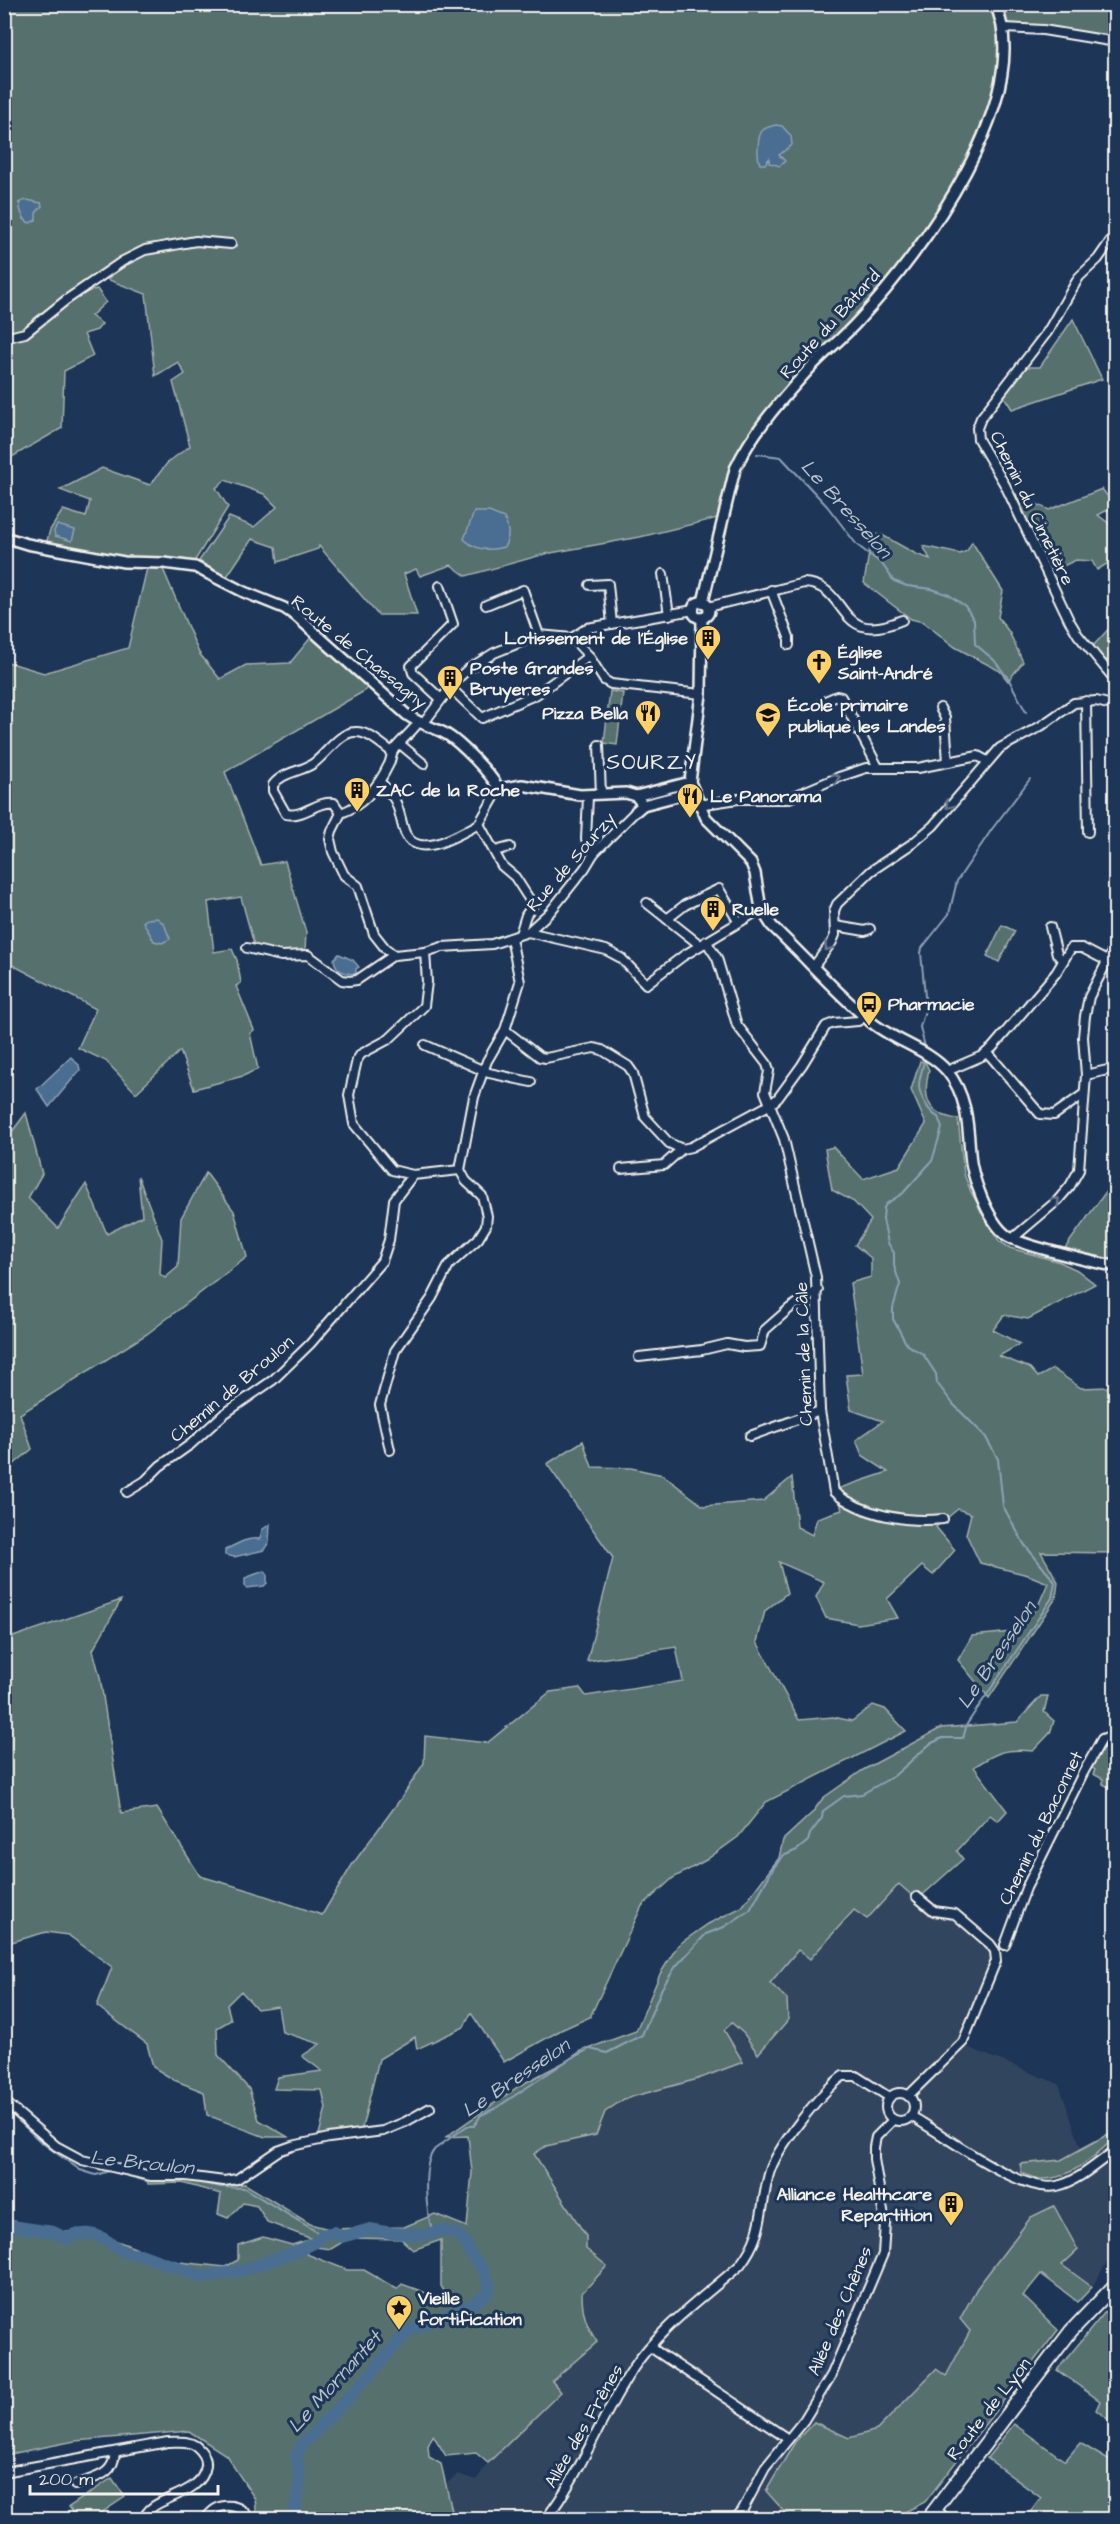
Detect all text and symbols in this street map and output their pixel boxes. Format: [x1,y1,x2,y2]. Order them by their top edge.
street label: Route du Bâtard [774,264,886,384]
street label: Chemin du Cimetière [984,427,1080,589]
water label: Le Bresselon [794,454,899,566]
street label: Route de Chassagny [285,589,433,716]
building icon: Lotissement de l'Église [693,623,723,661]
place label: Lotissement de l'Église [504,626,688,652]
place label: Église Saint-André [837,640,933,686]
church icon: Église Saint-André [804,647,834,685]
place label: Poste Grandes Bruyeres [470,656,593,703]
building icon: Poste Grandes Bruyeres [435,663,465,701]
place label: École primaire publique les Landes [788,693,946,739]
restaurant icon: Pizza Bella [633,698,663,736]
school or university icon: École primaire publique les Landes [753,700,783,738]
place label: Pizza Bella [542,701,629,726]
district label: SOURZY [606,748,698,777]
one-way arrow [830,773,841,785]
building icon: ZAC de la Roche [342,775,372,813]
place label: ZAC de la Roche [376,778,520,803]
restaurant icon: Le Panorama [675,781,705,819]
place label: Le Panorama [710,784,822,809]
one-way arrow [945,798,956,809]
street label: Rue de Sourzy [521,807,622,918]
building icon: Ruelle [698,894,728,932]
place label: Ruelle [732,897,779,922]
one-way arrow [824,940,835,951]
bus stop icon: Pharmacie [854,989,884,1027]
place label: Pharmacie [888,992,975,1017]
one-way arrow [1050,1197,1060,1208]
street label: Chemin de la Câle [789,1281,819,1426]
street label: Chemin de Broulon [165,1330,299,1448]
water label: Le Bresselon [951,1594,1044,1714]
street label: Chemin du Baconnet [993,1746,1089,1909]
water label: Le Bresselon [457,2031,577,2124]
water label: Le Broulon [89,2144,197,2183]
place label: Alliance Healthcare Repartition [777,2182,932,2228]
building icon: Alliance Healthcare Repartition [936,2189,966,2227]
street label: Allée des Chênes [801,2242,879,2380]
place label: Vieille fortification [417,2286,522,2332]
place icon: Vieille fortification [384,2293,414,2331]
water label: Le Mornantet [282,2323,390,2439]
street label: Route de Lyon [941,2352,1038,2466]
street label: Allée des Frênes [538,2360,630,2492]
scale bar [30,2458,218,2496]
text: 200 m [39,2467,93,2492]

